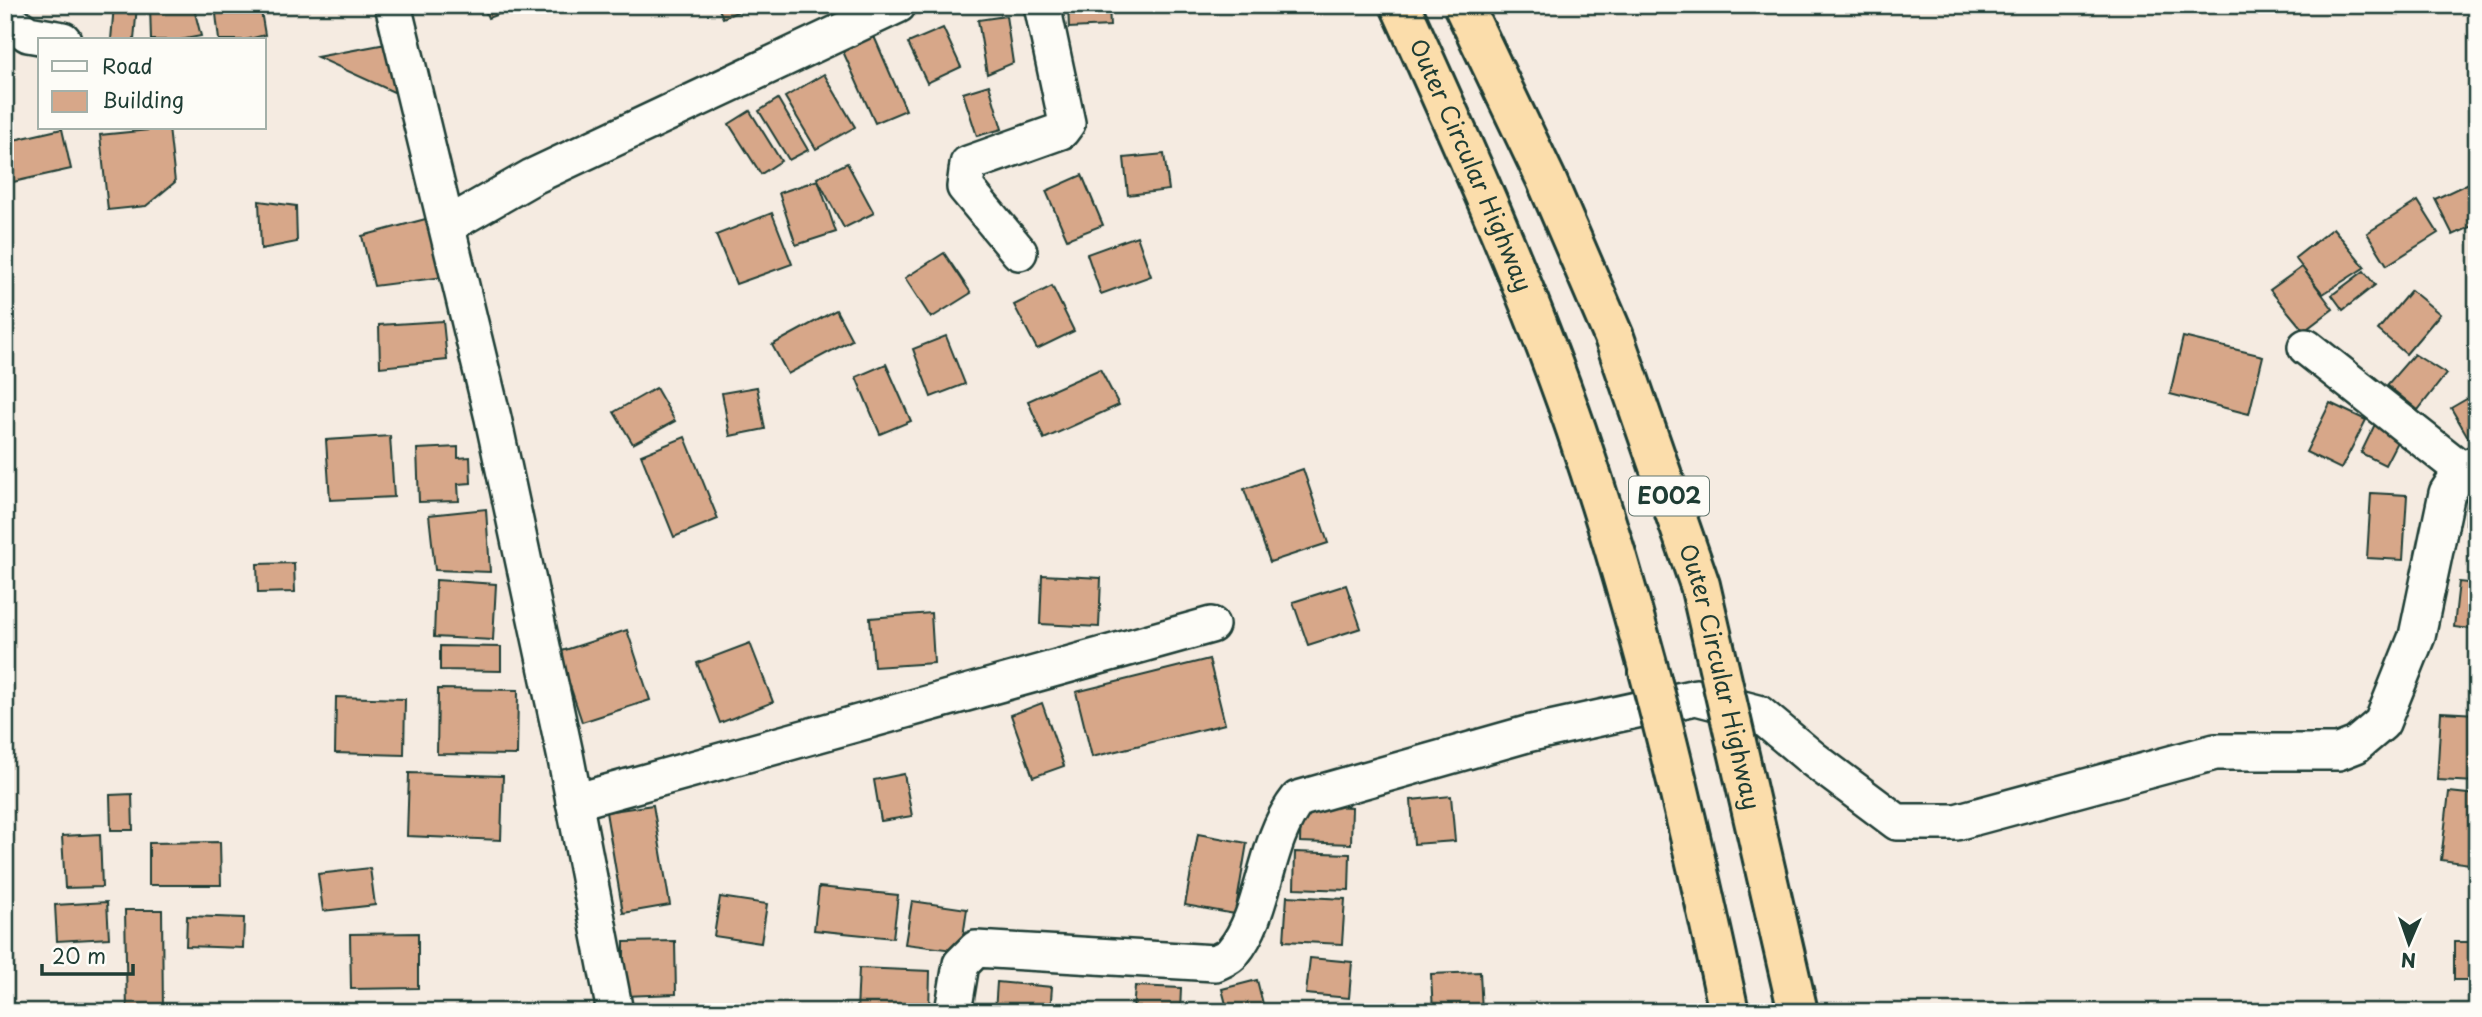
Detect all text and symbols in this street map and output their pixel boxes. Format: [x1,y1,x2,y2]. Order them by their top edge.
street label: Outer Circular Highway [1401,32,1543,296]
legend [38,38,266,130]
text: Road [102,49,153,81]
text: Building [102,83,184,115]
road number: E002 [1629,476,1709,516]
street label: Outer Circular Highway [1671,538,1771,813]
north arrow [2374,908,2444,978]
scale bar [42,933,133,977]
text: 20 m [52,939,106,971]
text: N [2400,947,2416,975]

